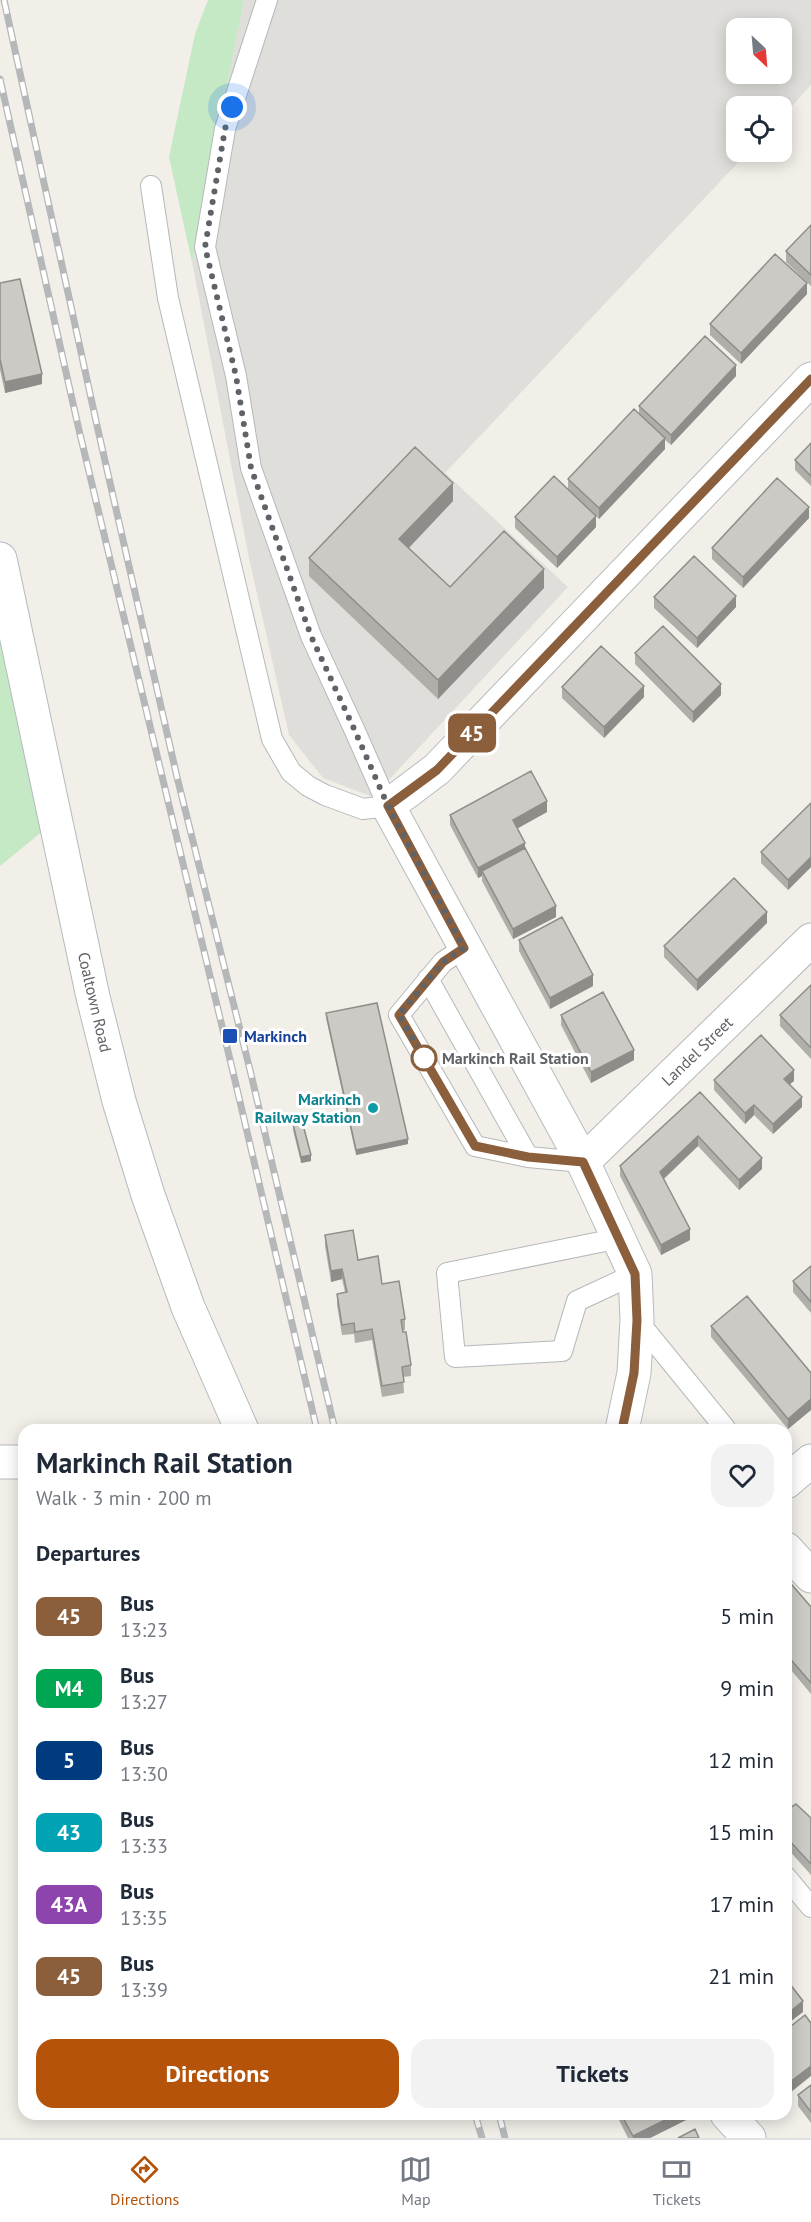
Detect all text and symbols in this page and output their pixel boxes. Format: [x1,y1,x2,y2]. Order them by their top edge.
north arrow [726,18,792,84]
map controls [726,18,792,162]
your location [217,92,247,122]
button: locate [726,96,792,162]
line badge: 45 [445,714,499,752]
text: 45 [460,720,484,747]
street label: Coaltown Road [74,950,116,1054]
street label: Landel Street [657,1012,737,1090]
place label: Markinch [244,1026,307,1046]
marker: Markinch [221,1027,239,1045]
marker: Markinch Rail Station [411,1045,437,1071]
place label: Markinch Rail Station [442,1048,589,1068]
place label: Markinch Railway Station [255,1089,361,1127]
marker: Markinch Railway Station [366,1101,380,1115]
text: Markinch Rail Station [36,1444,293,1481]
button: heart [711,1444,774,1507]
text: Walk · 3 min · 200 m [36,1485,212,1511]
text: Departures [36,1539,140,1567]
text: Bus [120,1589,154,1617]
text: 5 min [720,1602,774,1630]
text: 45 [57,1603,81,1630]
text: 13:23 [120,1617,168,1643]
text: Bus [120,1661,154,1689]
text: 9 min [720,1674,774,1702]
text: M4 [55,1675,83,1702]
text: 13:27 [120,1689,168,1715]
text: Bus [120,1733,154,1761]
text: 12 min [708,1746,774,1774]
text: 5 [63,1747,75,1774]
text: 13:30 [120,1761,168,1787]
text: Bus [120,1805,154,1833]
text: 15 min [708,1818,774,1846]
text: 43 [57,1819,81,1846]
text: 13:33 [120,1833,168,1859]
text: Bus [120,1877,154,1905]
text: 17 min [710,1890,774,1918]
text: 43A [51,1891,87,1918]
text: 13:35 [120,1905,168,1931]
text: Bus [120,1949,154,1977]
text: 21 min [708,1962,774,1990]
text: 45 [57,1963,81,1990]
text: 13:39 [120,1977,168,2003]
button: Directions [36,2039,399,2108]
button: Tickets [411,2039,774,2108]
tab: Directions [110,2153,179,2209]
tab: Map [399,2153,432,2209]
tab: Tickets [653,2153,701,2209]

